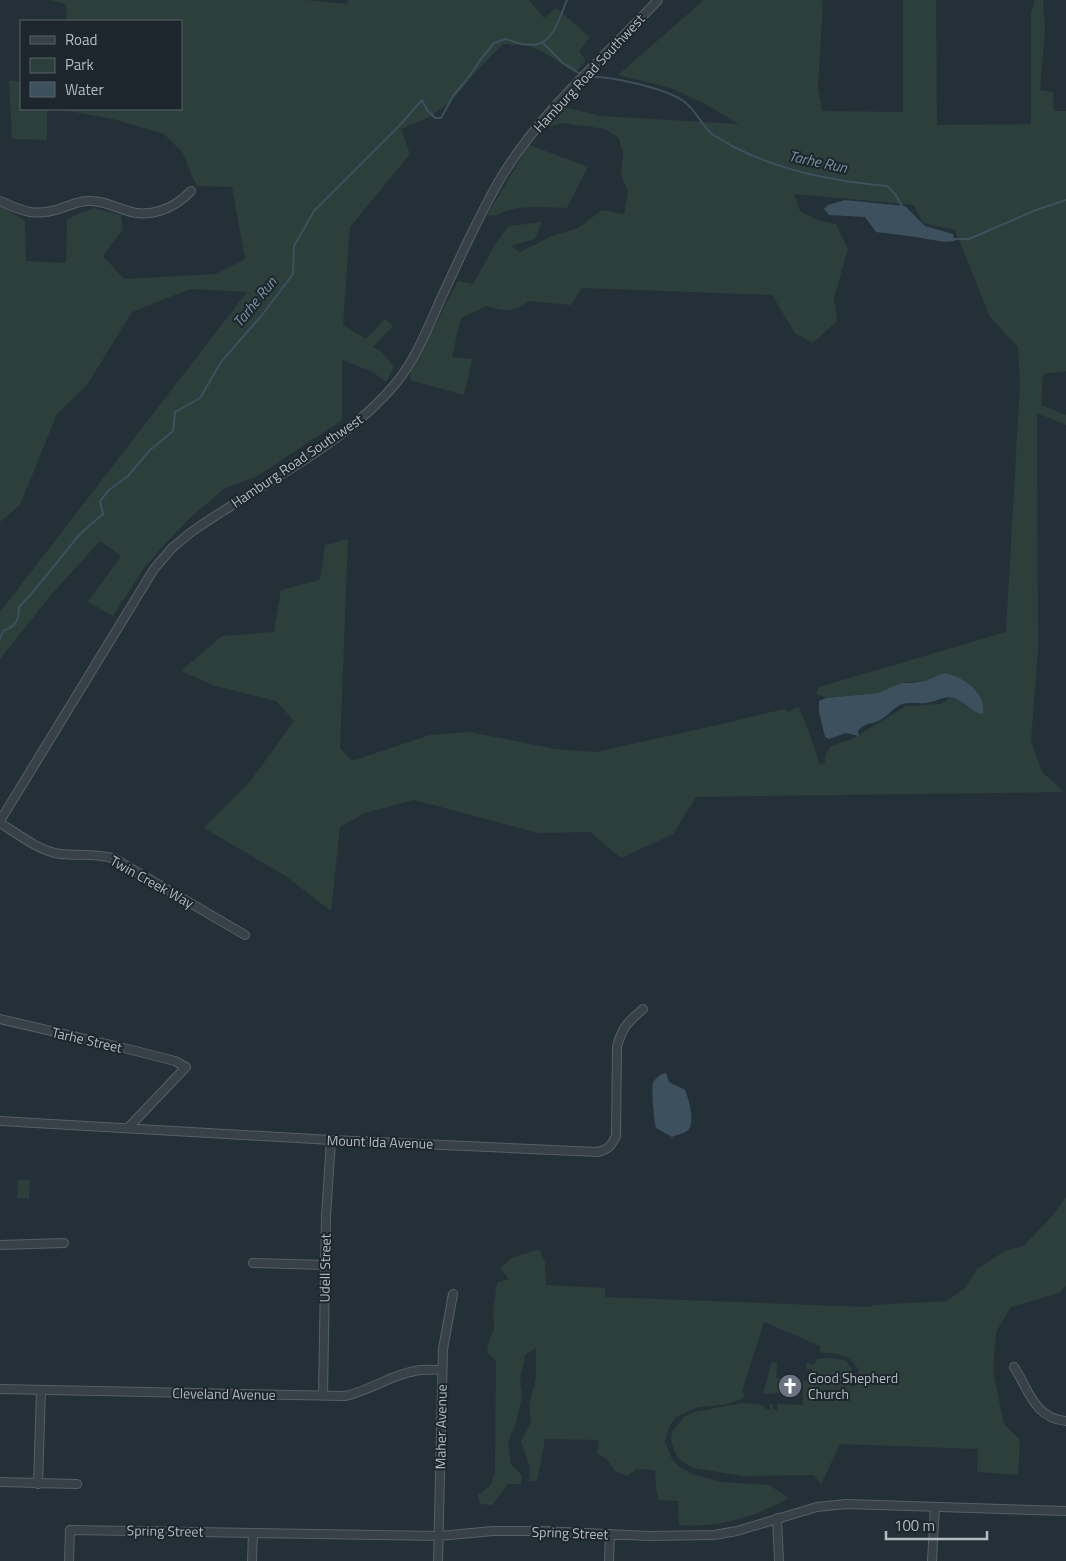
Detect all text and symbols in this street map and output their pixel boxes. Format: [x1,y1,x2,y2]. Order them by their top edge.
street label: Hamburg Road Southwest [528,9,649,137]
legend [20,20,182,110]
text: Road [65,28,97,51]
text: Park [65,53,94,76]
text: Water [65,78,104,101]
water label: Tarhe Run [787,144,850,179]
water label: Tarhe Run [227,271,283,332]
street label: Hamburg Road Southwest [226,408,367,513]
street label: Twin Creek Way [107,850,198,913]
street label: Tarhe Street [50,1021,124,1058]
street label: Mount Ida Avenue [326,1129,434,1154]
street label: Udell Street [313,1233,336,1303]
place label: Good Shepherd Church [808,1367,898,1404]
church icon: Good Shepherd Church [777,1373,803,1399]
street label: Cleveland Avenue [172,1382,276,1405]
street label: Maher Avenue [429,1384,452,1470]
scale bar [886,1508,987,1540]
text: 100 m [894,1514,935,1537]
street label: Spring Street [126,1519,204,1542]
street label: Spring Street [531,1521,609,1544]

